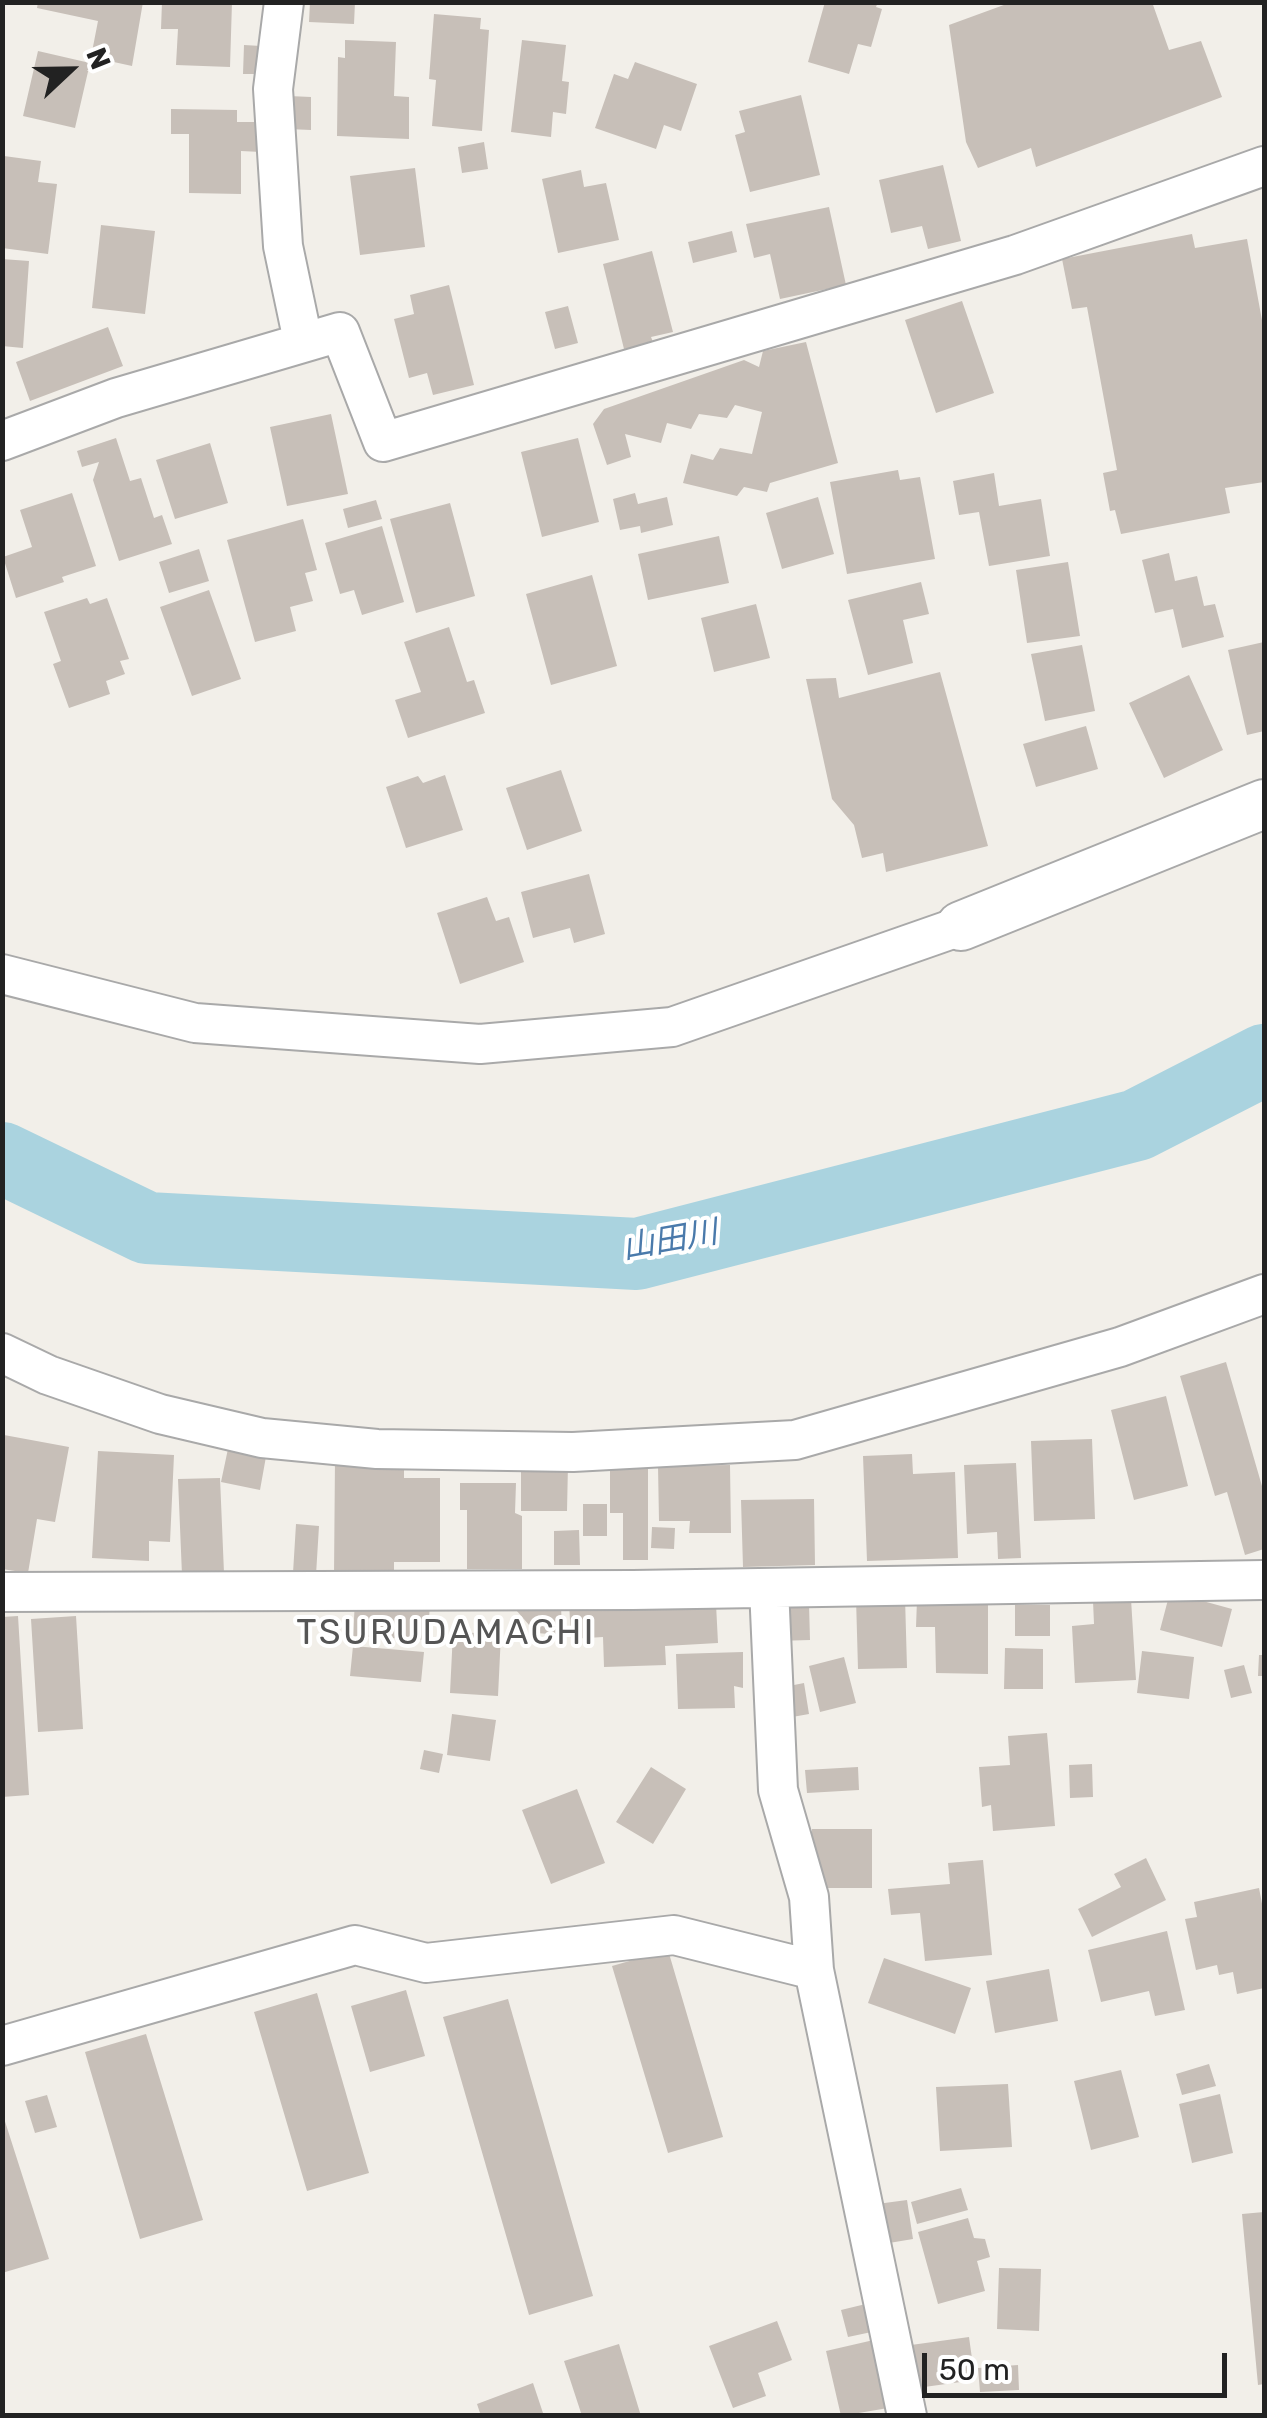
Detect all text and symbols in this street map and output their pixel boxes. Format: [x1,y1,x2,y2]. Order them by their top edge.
north arrow [20,20,120,120]
text: N [79,43,117,74]
water label: 山田川 [619,1214,721,1268]
district label: TSURUDAMACHI [296,1613,596,1655]
scale bar [927,2333,1232,2395]
text: 50 m [939,2352,1010,2388]

